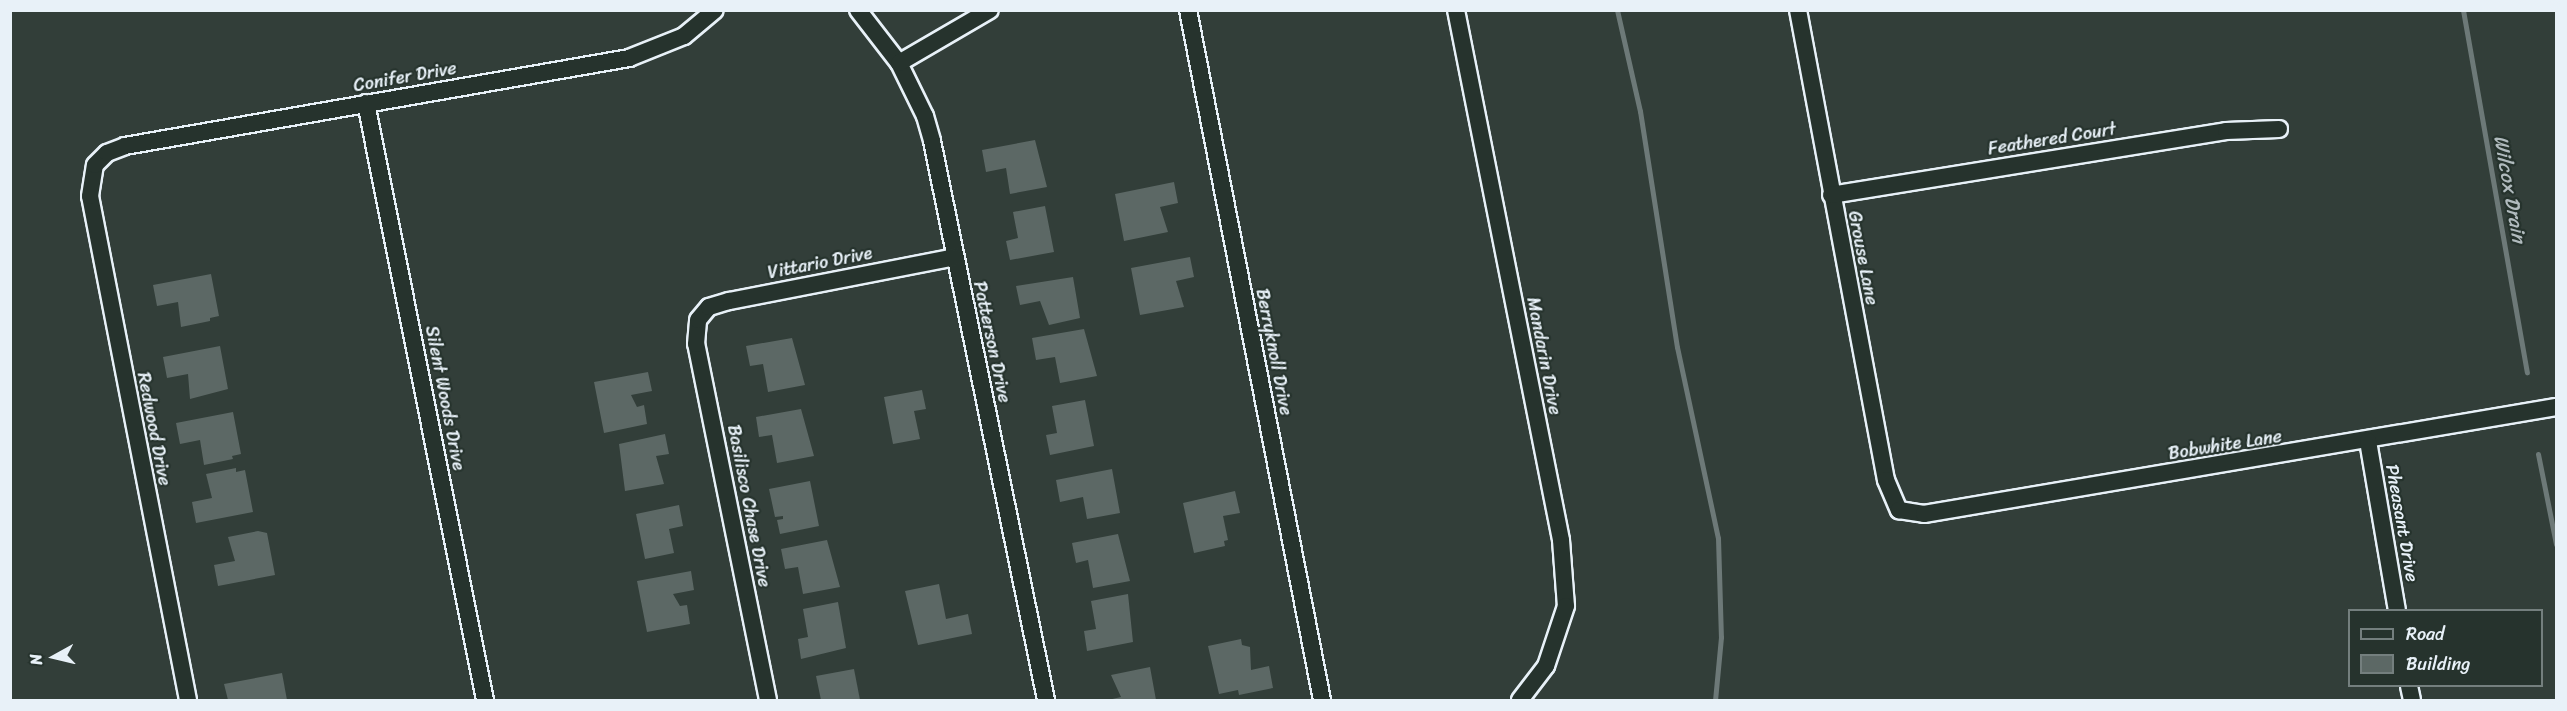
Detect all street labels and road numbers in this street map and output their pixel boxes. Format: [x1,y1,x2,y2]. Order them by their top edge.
street label: Conifer Drive [352,57,458,97]
street label: Feathered Court [1986,118,2118,160]
street label: Grouse Lane [1843,209,1883,307]
street label: Vittario Drive [766,242,874,284]
street label: Patterson Drive [969,279,1015,405]
street label: Berryknoll Drive [1251,287,1297,417]
street label: Mandarin Drive [1522,295,1566,417]
street label: Silent Woods Drive [420,323,470,473]
street label: Redwood Drive [132,370,176,488]
street label: Basilisco Chase Drive [723,422,775,590]
street label: Bobwhite Lane [2167,425,2283,465]
street label: Pheasant Drive [2381,463,2423,583]

